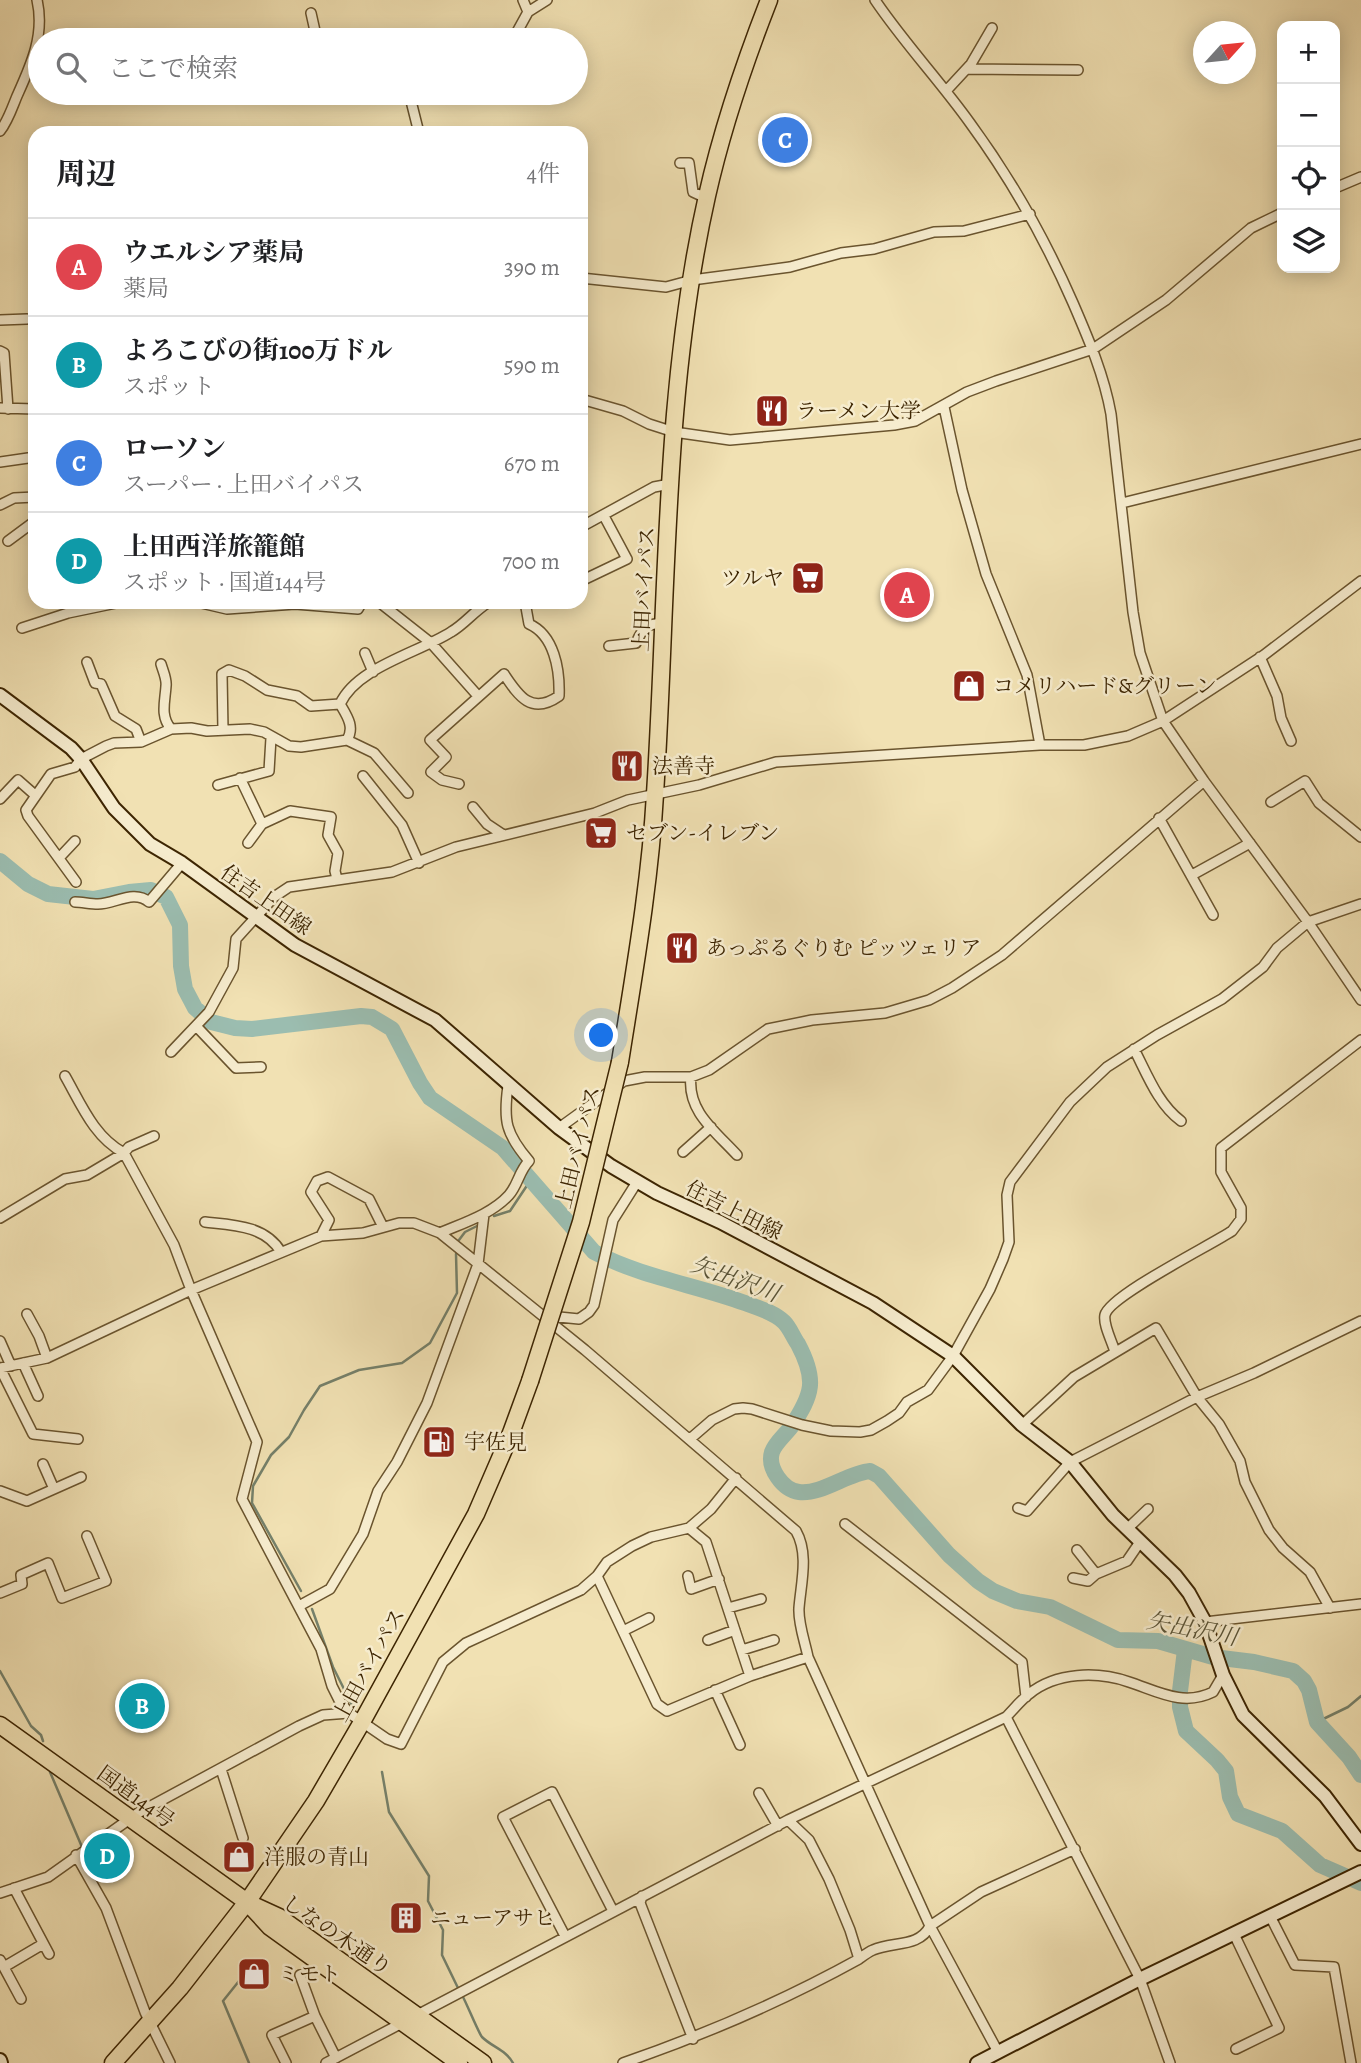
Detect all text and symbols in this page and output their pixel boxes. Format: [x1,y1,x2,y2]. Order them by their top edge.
north arrow [1193,21,1256,84]
map controls [1277,21,1340,273]
button: + [1277,21,1340,84]
search box [28,28,588,105]
icon: search [52,48,90,86]
text: ここで検索 [108,51,238,86]
button: − [1277,84,1340,147]
pin: C [762,114,808,166]
button: locate [1277,147,1340,210]
text: 周辺 [56,154,116,194]
text: 4件 [527,158,560,189]
button: layers [1277,210,1340,273]
text: ウエルシア薬局 [123,235,304,270]
text: A [72,252,86,283]
text: 390 m [504,252,560,283]
text: 薬局 [123,273,169,304]
text: よろこびの街100万ドル [123,333,392,368]
text: B [72,350,86,381]
text: 590 m [504,350,560,381]
text: スポット [123,371,215,402]
restaurant icon: ラーメン大学 [753,392,791,430]
place label: ラーメン大学 [796,397,921,425]
text: ローソン [123,431,226,466]
text: C [72,448,86,479]
text: 670 m [504,448,560,479]
text: スーパー · 上田バイパス [123,469,364,500]
street label: 上田バイパス [627,526,661,652]
text: 上田西洋旅籠館 [123,529,305,564]
text: D [71,546,87,577]
text: 700 m [502,546,560,577]
supermarket icon: ツルヤ [789,559,827,597]
place label: ツルヤ [721,564,784,592]
text: スポット · 国道144号 [123,567,326,598]
pin: A [884,569,930,621]
shop icon: コメリハード&グリーン [950,667,988,705]
place label: コメリハード&グリーン [993,672,1217,700]
restaurant icon: 法善寺 [608,747,646,785]
place label: 法善寺 [652,752,715,780]
supermarket icon: セブン-イレブン [582,814,620,852]
place label: セブン-イレブン [626,819,779,847]
street label: 住吉上田線 [215,858,317,942]
restaurant icon: あっぷるぐりむ ピッツェリア [663,929,701,967]
place label: あっぷるぐりむ ピッツェリア [706,934,981,962]
your location [584,1018,618,1052]
street label: 上田バイパス [549,1083,607,1211]
street label: 住吉上田線 [681,1174,787,1246]
water label: 矢出沢川 [686,1249,786,1310]
fuel station icon: 宇佐見 [420,1423,458,1461]
place label: 宇佐見 [464,1428,527,1456]
street label: 上田バイパス [326,1603,412,1727]
water label: 矢出沢川 [1144,1605,1243,1654]
pin: B [119,1680,165,1732]
street label: 国道144号 [92,1759,180,1835]
pin: D [84,1830,130,1882]
shop icon: 洋服の青山 [220,1838,258,1876]
place label: 洋服の青山 [264,1843,369,1871]
street label: しなの木通り [277,1888,397,1982]
building icon: ニューアサヒ [387,1899,425,1937]
place label: ニューアサヒ [430,1904,555,1932]
shop icon: ミモト [235,1955,273,1993]
place label: ミモト [278,1960,341,1988]

